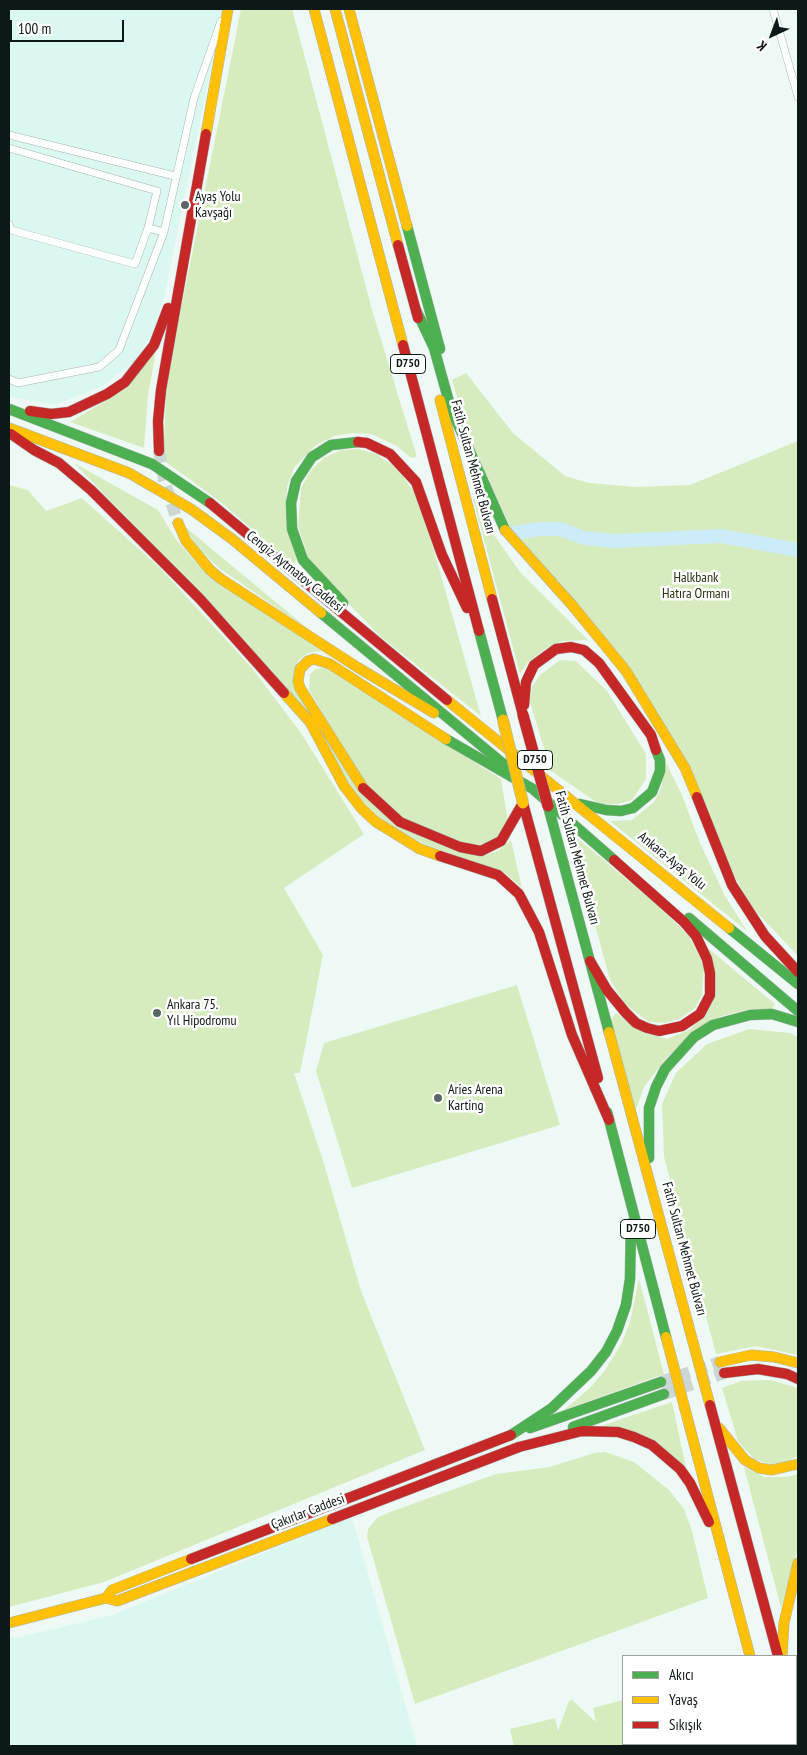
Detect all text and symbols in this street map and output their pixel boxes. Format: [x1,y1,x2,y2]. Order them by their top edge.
scale bar [12,10,126,42]
north arrow [747,10,797,60]
text: 100 m [18,19,51,38]
text: K [753,37,771,55]
place label: Ayaş Yolu Kavşağı [195,189,240,222]
marker: Ayaş Yolu Kavşağı [179,199,191,211]
road number: D750 [390,354,426,374]
street label: Fatih Sultan Mehmet Bulvarı [447,398,499,536]
street label: Cengiz Aytmatov Caddesi [243,528,347,616]
park label: Halkbank Hatıra Ormanı [662,570,730,602]
road number: D750 [518,750,552,770]
street label: Fatih Sultan Mehmet Bulvarı [551,789,603,927]
street label: Ankara-Ayaş Yolu [635,828,709,894]
place label: Ankara 75. Yıl Hipodromu [167,997,236,1030]
marker: Ankara 75. Yıl Hipodromu [151,1007,163,1019]
place label: Aries Arena Karting [448,1082,503,1114]
marker: Aries Arena Karting [432,1092,444,1104]
street label: Fatih Sultan Mehmet Bulvarı [658,1180,710,1318]
road number: D750 [620,1220,656,1238]
street label: Çakırlar Caddesi [269,1490,347,1534]
legend [622,1655,797,1745]
text: Akıcı [669,1665,694,1684]
text: Yavaş [669,1690,698,1709]
text: Sıkışık [669,1715,702,1734]

